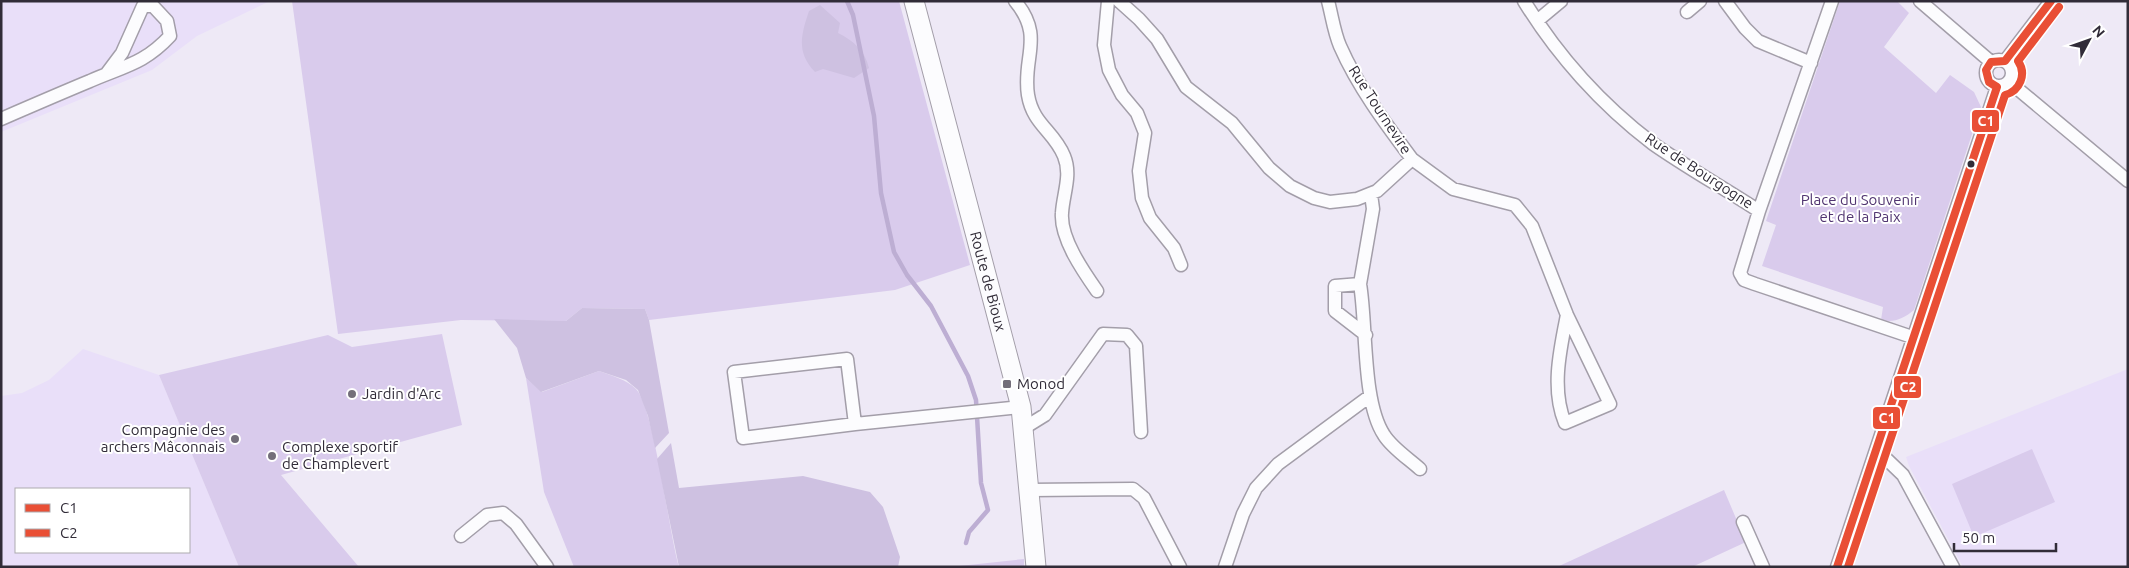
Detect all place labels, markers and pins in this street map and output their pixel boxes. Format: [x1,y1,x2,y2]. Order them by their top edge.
unlabelled marker [1966,159,1976,169]
place label: Monod [1017,375,1065,392]
marker: Monod [1001,378,1013,390]
place label: Jardin d'Arc [362,385,441,402]
marker: Jardin d'Arc [346,388,358,400]
place label: Compagnie des archers Mâconnais [101,421,225,455]
marker: Compagnie des archers Mâconnais [229,433,241,445]
place label: Complexe sportif de Champlevert [282,438,398,472]
marker: Complexe sportif de Champlevert [266,450,278,462]

